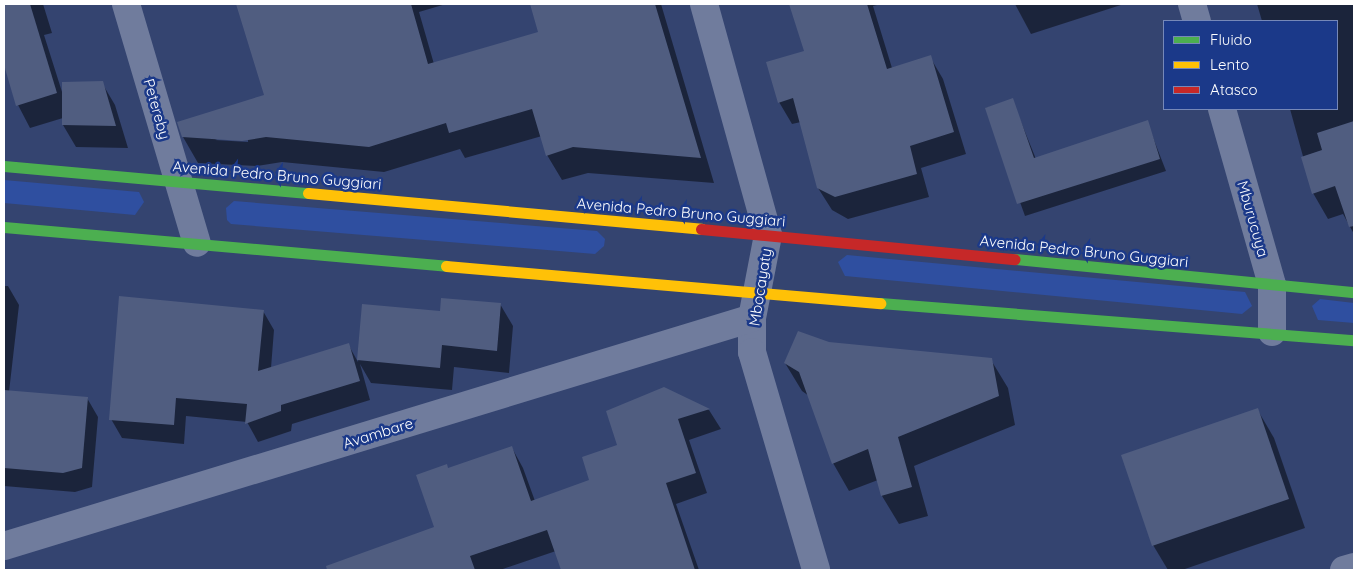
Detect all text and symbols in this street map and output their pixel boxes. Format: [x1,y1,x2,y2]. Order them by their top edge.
legend [1163,20,1338,110]
text: Fluido [1210,30,1252,49]
text: Lento [1210,55,1249,74]
street label: Petereby [140,77,174,141]
text: Atasco [1210,80,1258,99]
street label: Avenida Pedro Bruno Guggiari [172,157,382,193]
street label: Mburucuya [1234,179,1272,259]
street label: Avenida Pedro Bruno Guggiari [576,194,786,230]
street label: Avenida Pedro Bruno Guggiari [979,231,1189,271]
street label: Mbocayaty [745,247,775,327]
street label: Avambare [341,414,415,452]

